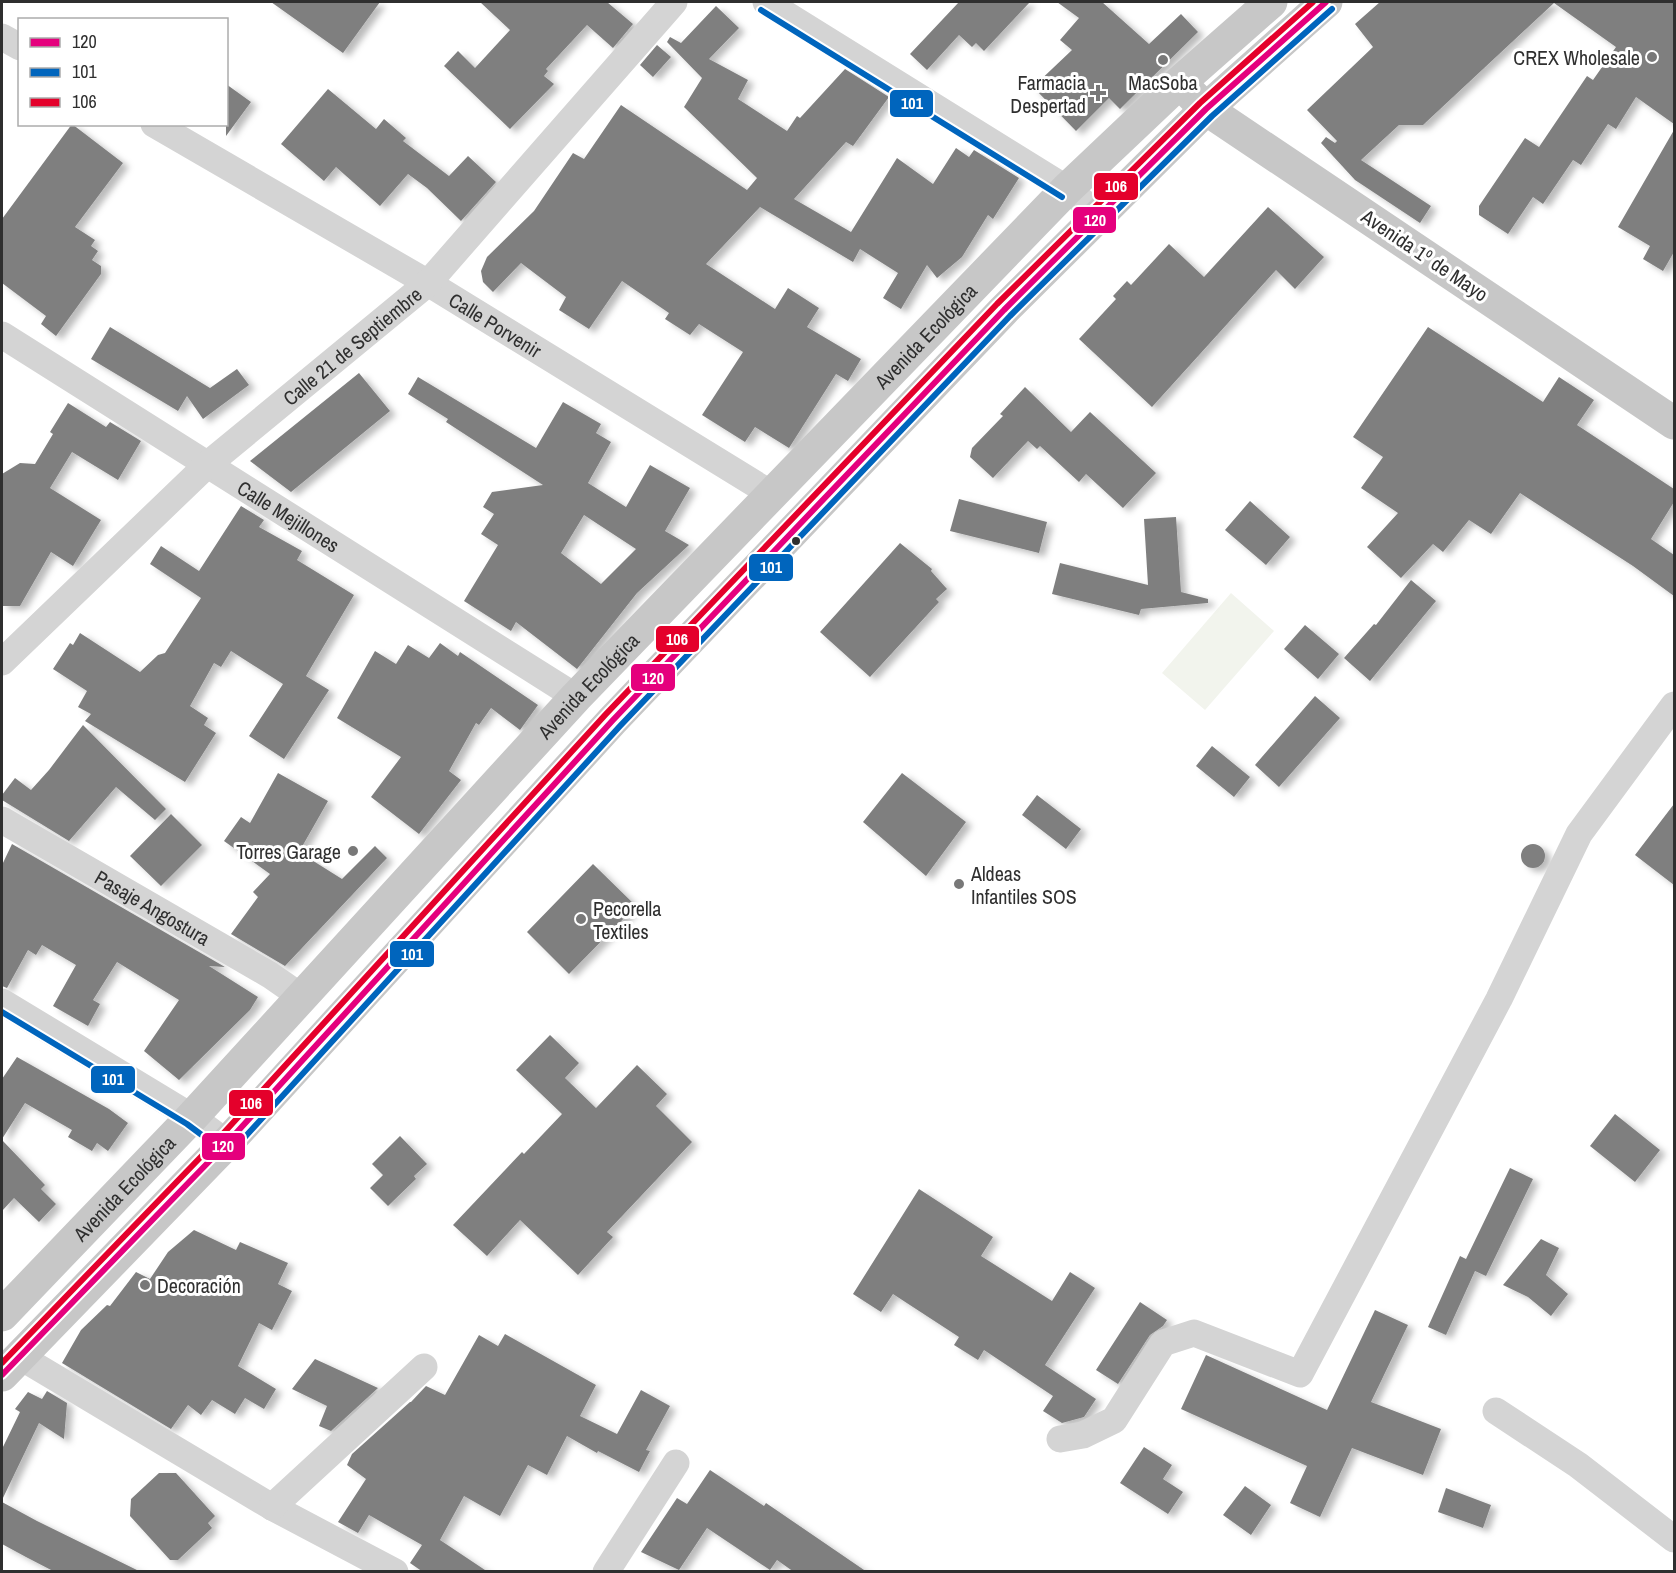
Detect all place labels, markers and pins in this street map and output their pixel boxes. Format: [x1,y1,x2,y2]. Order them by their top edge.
place label: CREX Wholesale [1513,44,1640,71]
marker: CREX Wholesale [1645,50,1659,64]
marker: MacSoba [1156,53,1170,67]
place label: Farmacia Despertad [1010,69,1086,119]
place label: MacSoba [1128,69,1198,96]
marker: Farmacia Despertad [1091,86,1105,100]
unlabelled marker [790,535,802,547]
place label: Torres Garage [236,838,341,865]
marker: Torres Garage [346,844,360,858]
place label: Aldeas Infantiles SOS [970,860,1077,910]
marker: Aldeas Infantiles SOS [952,877,966,891]
place label: Pecorella Textiles [593,895,661,945]
marker: Pecorella Textiles [574,912,588,926]
place label: Decoración [157,1272,241,1299]
marker: Decoración [138,1278,152,1292]

